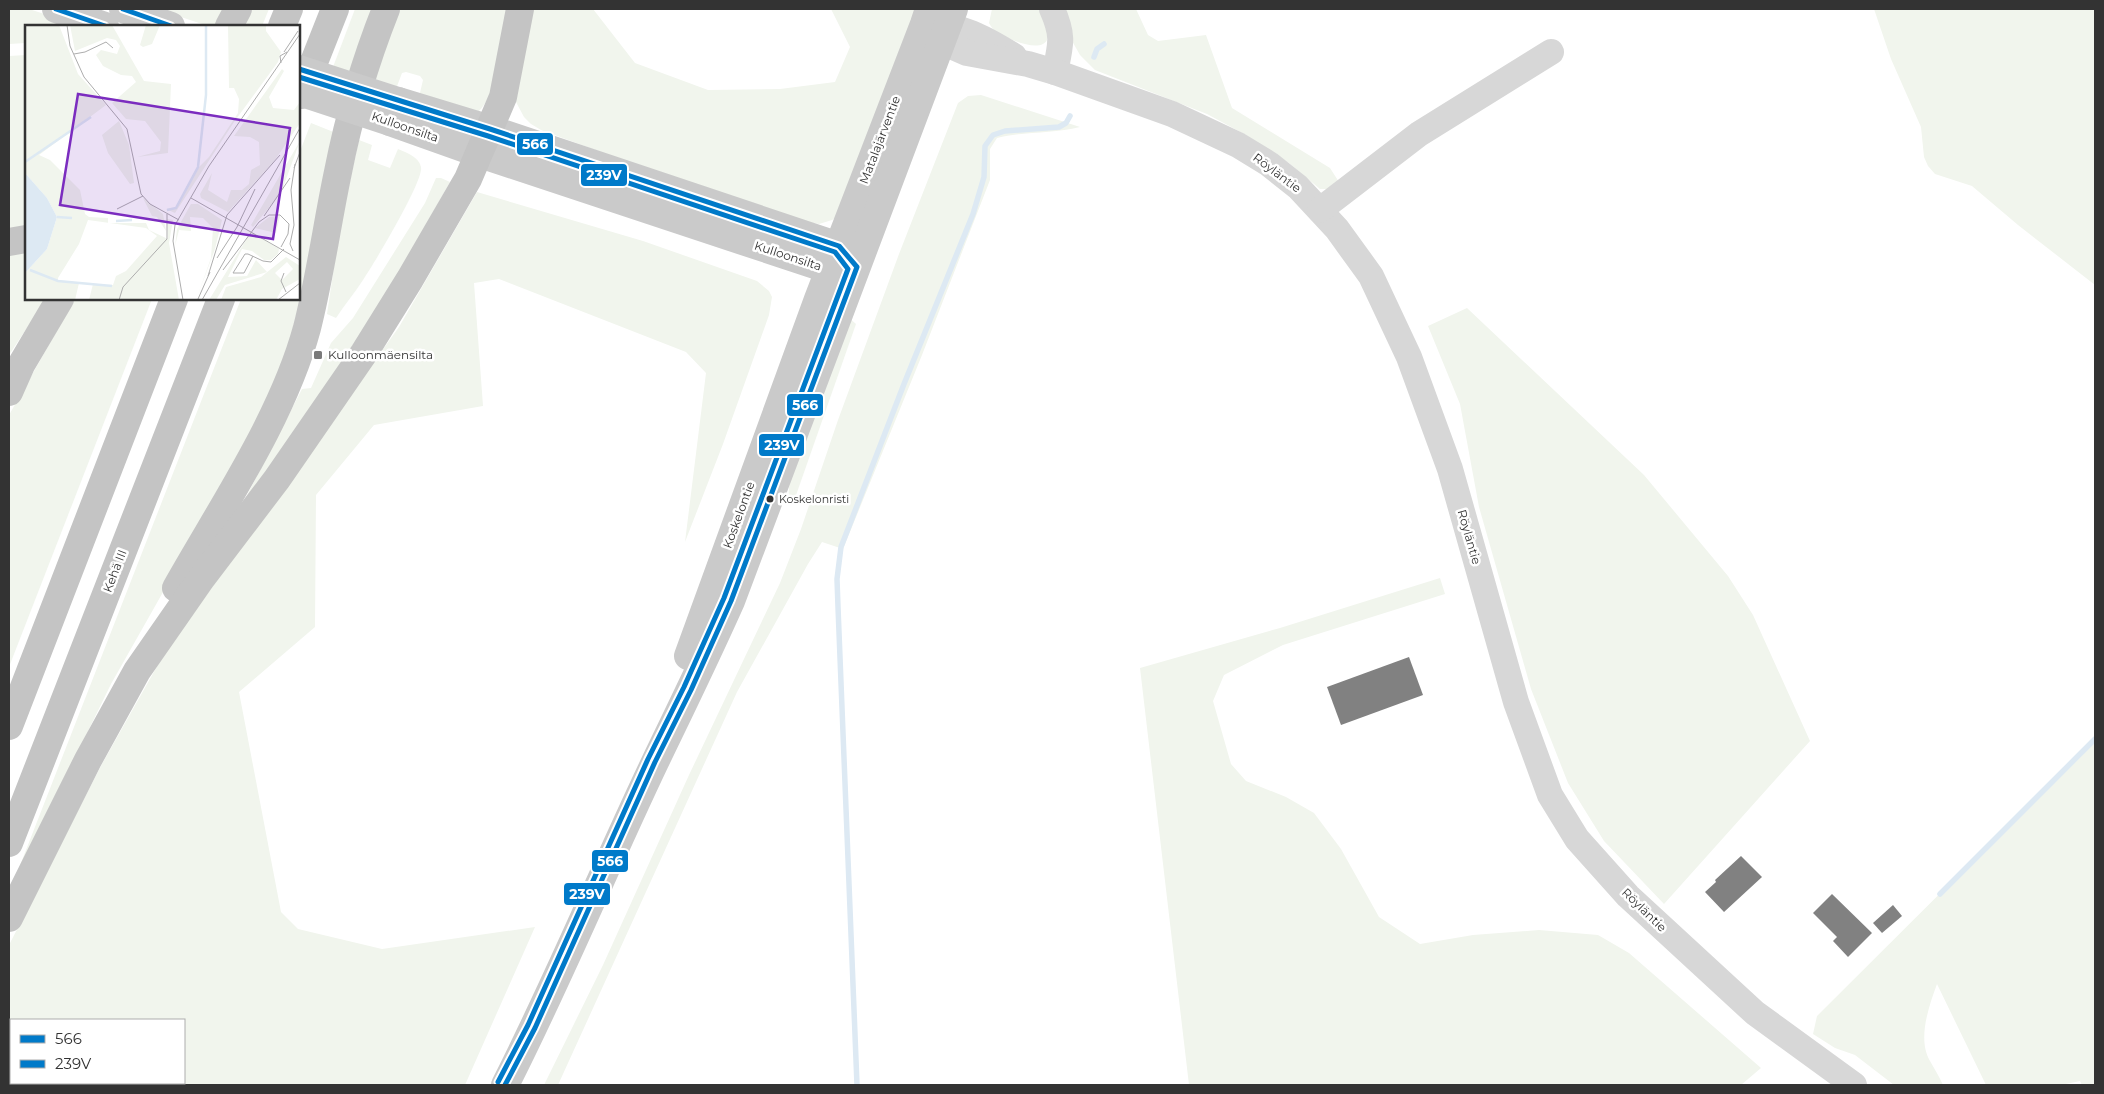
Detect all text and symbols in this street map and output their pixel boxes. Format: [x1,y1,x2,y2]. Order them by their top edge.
inset map [25,25,300,300]
street label: Matalajärventie [856,94,903,186]
street label: Kulloonsilta [370,108,441,145]
line badge: 566 [516,132,554,156]
text: 566 [522,135,548,153]
street label: Röyläntie [1250,150,1304,196]
line badge: 239V [580,163,628,187]
text: 239V [586,166,622,184]
street label: Kulloonsilta [753,238,824,273]
place label: Kulloonmäensilta [328,347,433,362]
marker: Kulloonmäensilta [312,349,324,361]
line badge: 566 [786,393,824,417]
text: 566 [792,396,818,414]
line badge: 239V [758,433,805,457]
text: 239V [764,436,800,454]
street label: Koskelontie [720,479,758,550]
place label: Koskelonristi [779,492,849,506]
marker: Koskelonristi [765,494,775,504]
street label: Röyläntie [1455,508,1484,566]
street label: Kehä III [100,547,130,594]
line badge: 566 [591,849,629,873]
text: 566 [597,852,623,870]
line badge: 239V [563,882,611,906]
text: 239V [569,885,605,903]
street label: Röyläntie [1619,885,1670,935]
legend [10,1019,185,1084]
text: 566 [55,1029,82,1048]
text: 239V [55,1054,92,1073]

